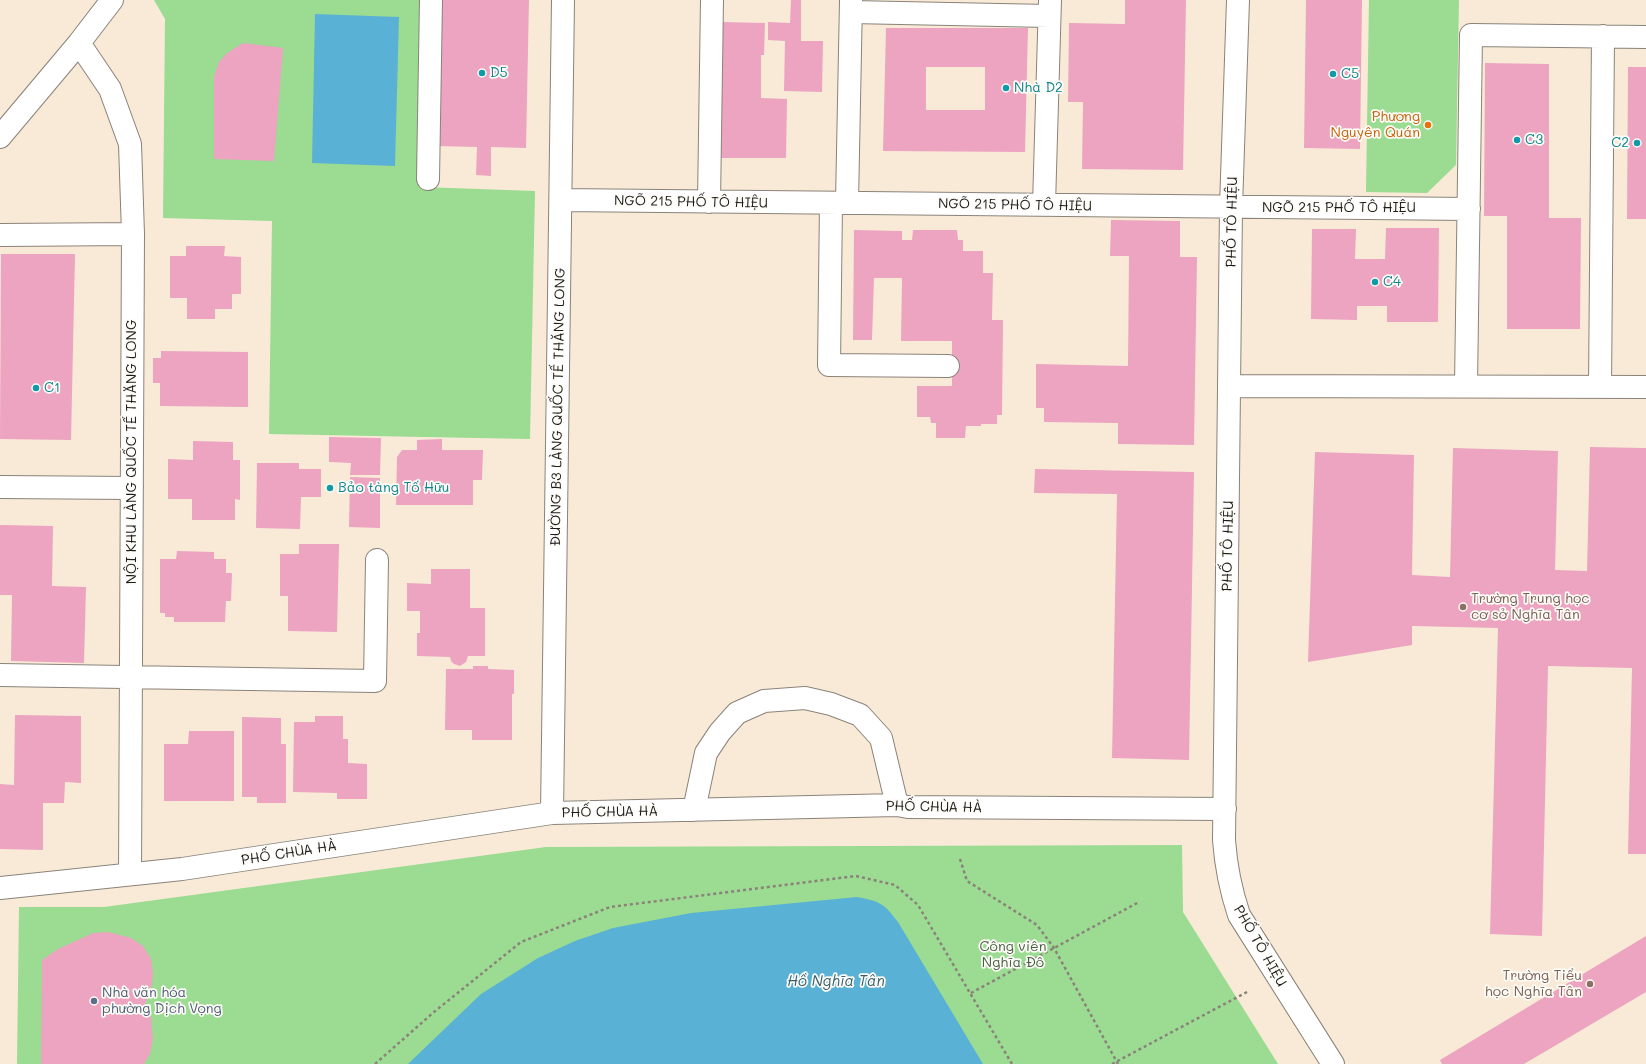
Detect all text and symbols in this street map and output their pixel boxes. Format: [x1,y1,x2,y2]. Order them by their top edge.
place label: D5 [490,65,508,81]
place label: C5 [1341,66,1359,82]
marker: D5 [477,68,487,78]
marker: C5 [1328,69,1338,79]
place label: Nhà D2 [1014,80,1063,96]
marker: Nhà D2 [1001,83,1011,93]
place label: Phương Nguyên Quán [1331,109,1420,142]
marker: Phương Nguyên Quán [1423,120,1433,130]
place label: C3 [1525,132,1543,148]
marker: C3 [1512,135,1522,145]
place label: C2 [1611,135,1629,151]
marker: C2 [1632,138,1642,148]
street label: PHỐ TÔ HIỆU [1223,176,1241,268]
street label: NGÕ 215 PHỐ TÔ HIỆU [614,192,768,212]
street label: NGÕ 215 PHỐ TÔ HIỆU [938,195,1092,215]
street label: NGÕ 215 PHỐ TÔ HIỆU [1262,200,1416,216]
street label: ĐƯỜNG B3 LÀNG QUỐC TẾ THĂNG LONG [547,268,569,546]
place label: C4 [1383,274,1401,290]
marker: C4 [1370,277,1380,287]
street label: NỘI KHU LÀNG QUỐC TẾ THĂNG LONG [124,320,140,584]
place label: C1 [44,380,60,396]
marker: C1 [31,383,41,393]
place label: Bảo tàng Tố Hữu [338,480,449,496]
marker: Bảo tàng Tố Hữu [325,483,335,493]
street label: PHỐ TÔ HIỆU [1219,500,1237,592]
place label: Trường Trung học cơ sở Nghĩa Tân [1471,591,1589,624]
marker: Trường Trung học cơ sở Nghĩa Tân [1458,602,1468,612]
street label: PHỐ CHÙA HÀ [886,798,982,816]
street label: PHỐ CHÙA HÀ [562,803,658,821]
street label: PHỐ CHÙA HÀ [240,837,338,869]
street label: PHỐ TÔ HIỆU [1230,902,1290,990]
park label: Công viên Nghĩa Đô [980,939,1046,972]
place label: Trường Tiểu học Nghĩa Tân [1485,968,1582,1000]
water label: Hồ Nghĩa Tân [787,972,885,990]
marker: Trường Tiểu học Nghĩa Tân [1585,979,1595,989]
place label: Nhà văn hóa phường Dịch Vọng [102,985,222,1018]
marker: Nhà văn hóa phường Dịch Vọng [89,996,99,1006]

